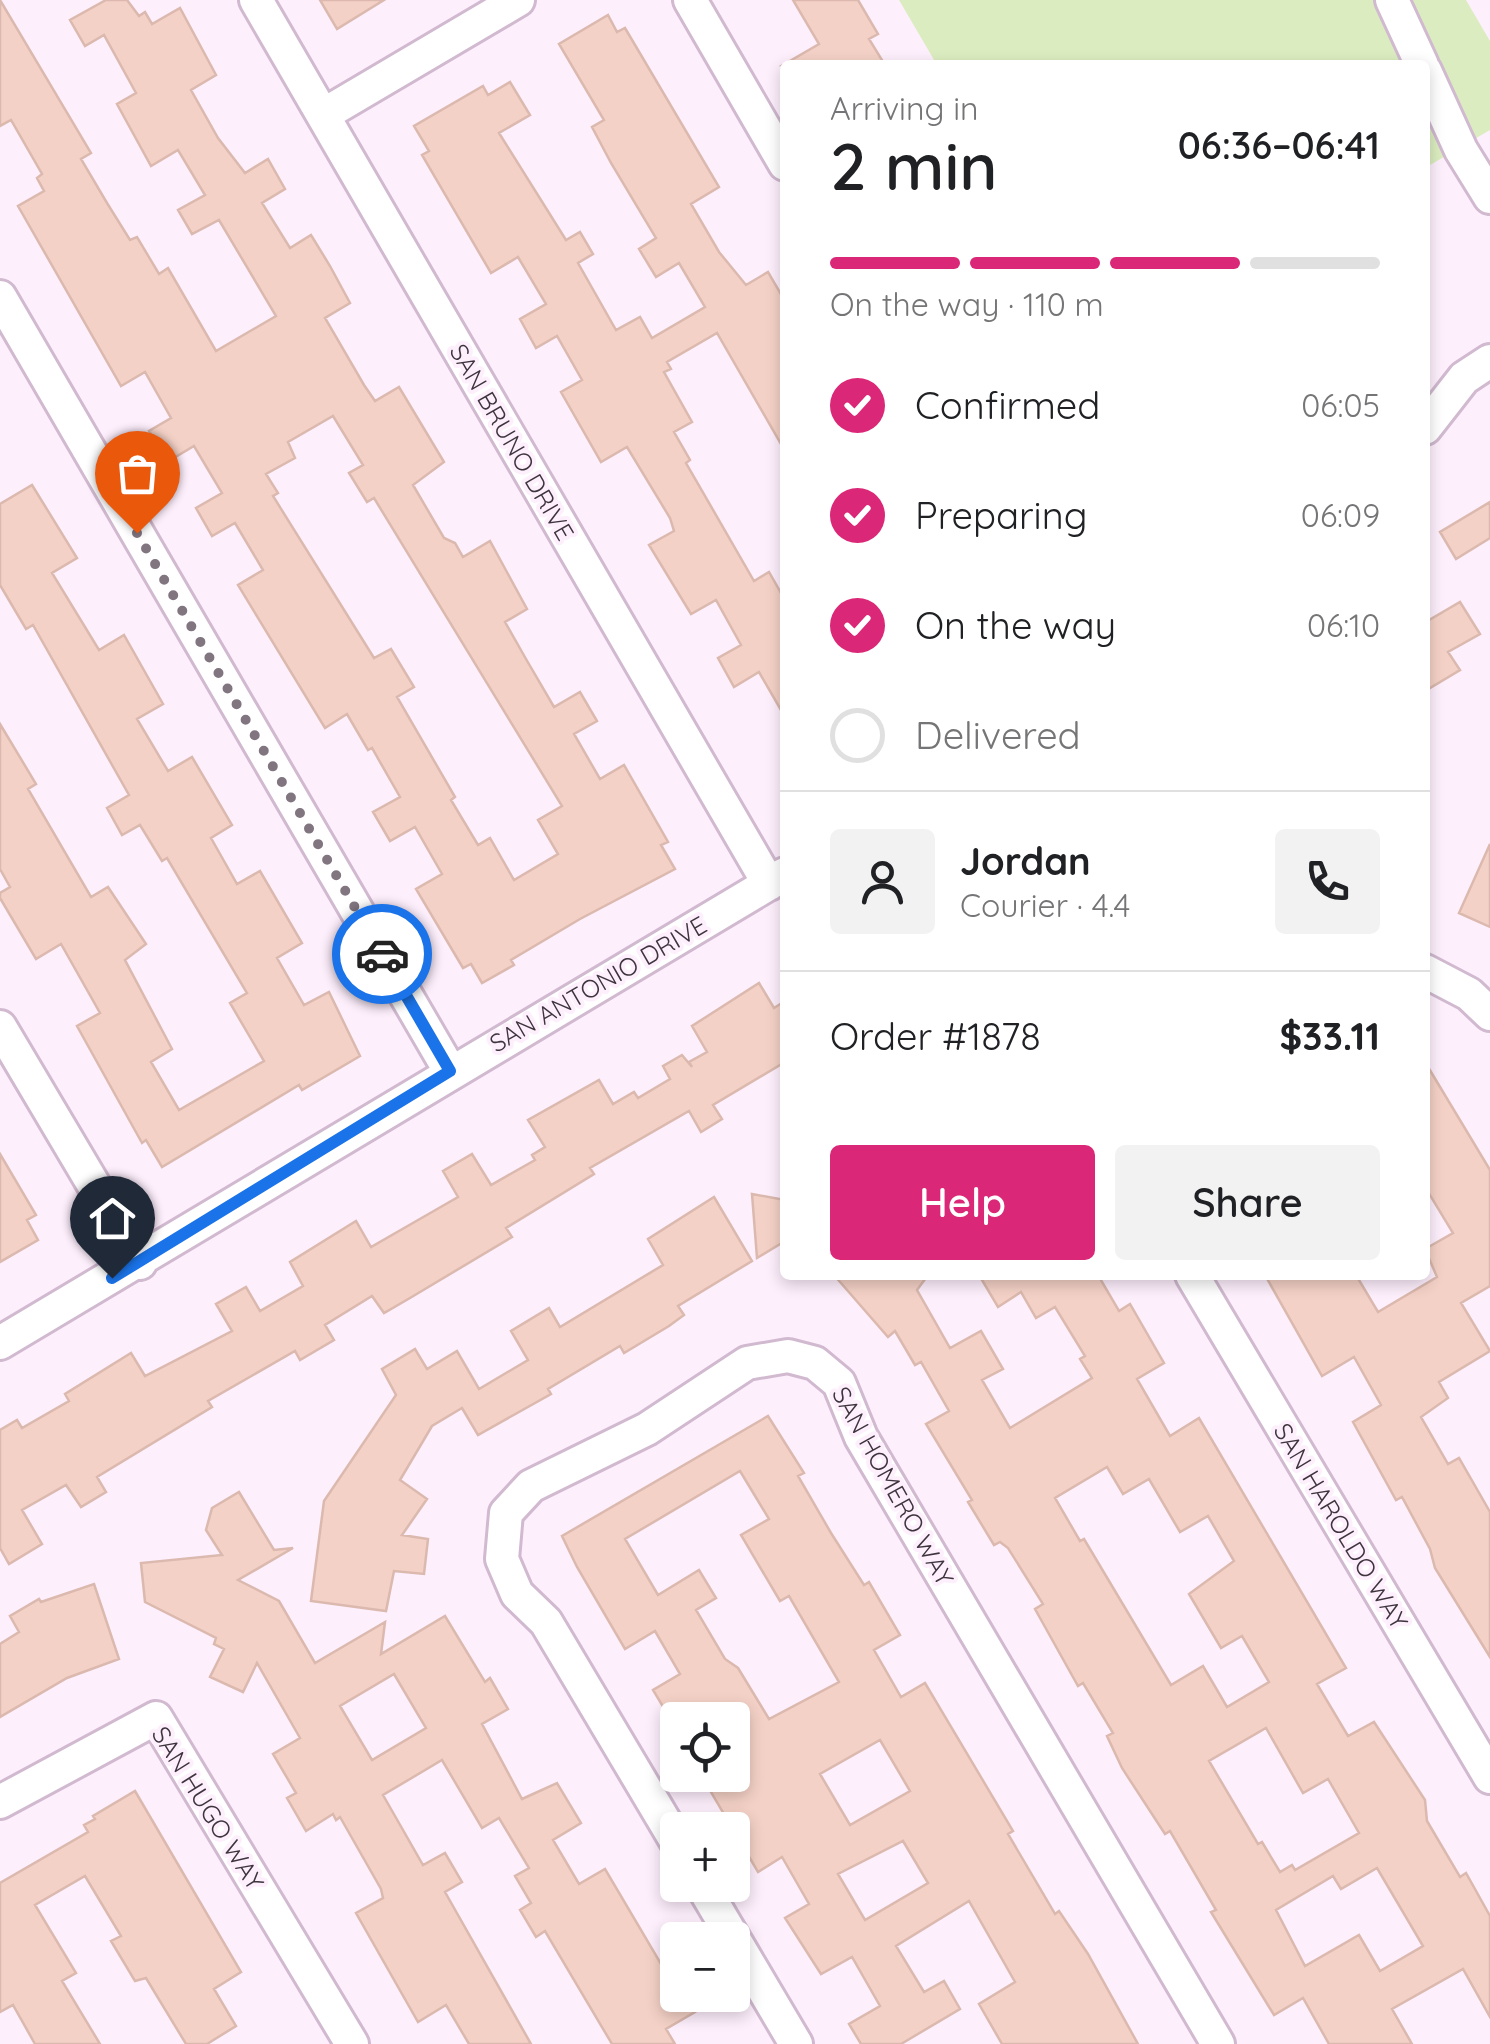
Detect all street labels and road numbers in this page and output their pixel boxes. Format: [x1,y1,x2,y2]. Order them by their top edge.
street label: SAN BRUNO DRIVE [444,338,581,546]
street label: SAN ANTONIO DRIVE [484,909,712,1058]
street label: SAN HOMERO WAY [826,1381,961,1591]
street label: SAN HAROLDO WAY [1268,1417,1415,1634]
street label: SAN HUGO WAY [146,1720,271,1895]

